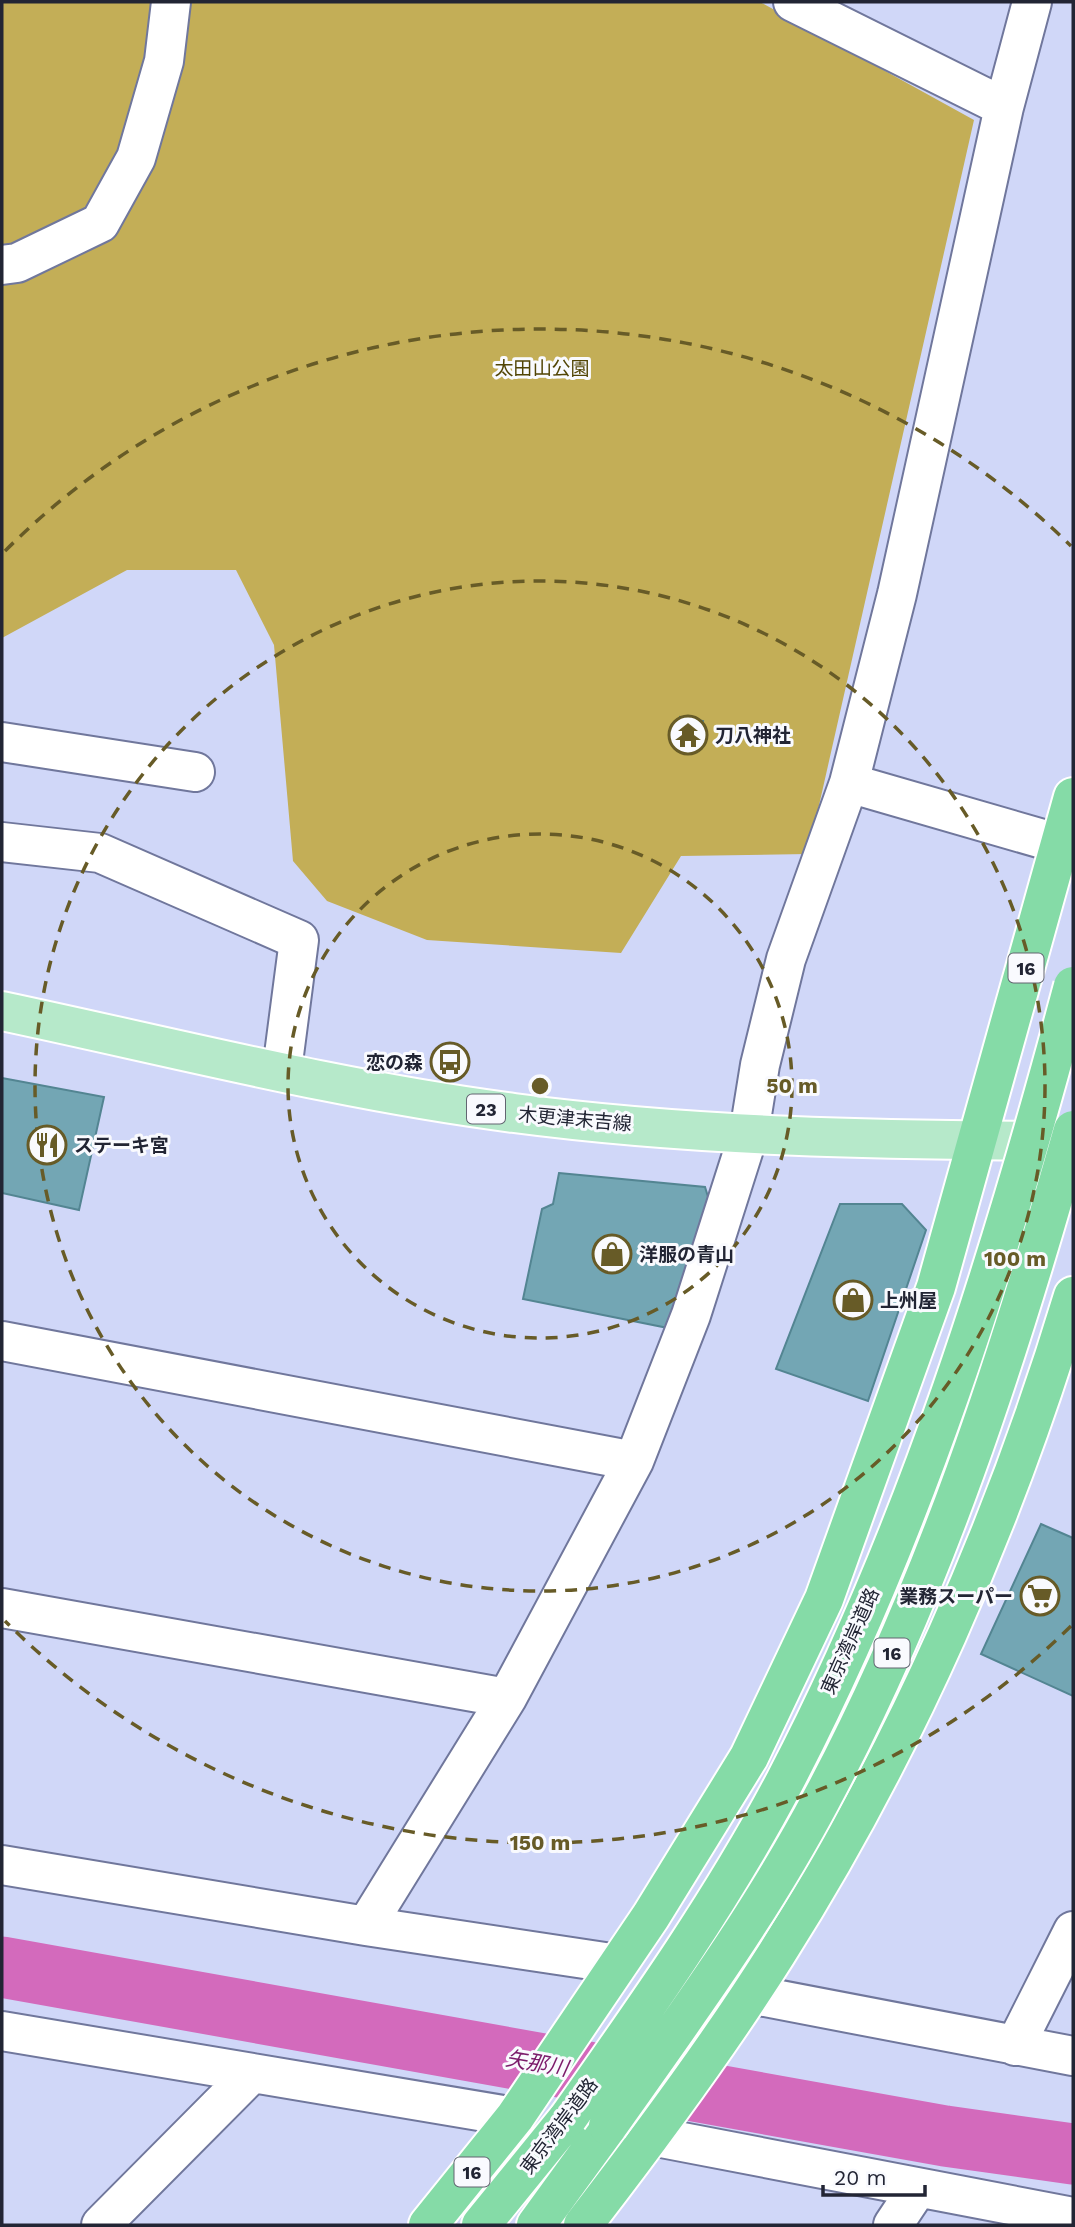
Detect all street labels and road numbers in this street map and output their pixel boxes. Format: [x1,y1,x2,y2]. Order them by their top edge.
road number: 16 [1009,953,1044,982]
road number: 23 [467,1094,505,1124]
street label: 木更津末吉線 [517,1103,633,1135]
street label: 東京湾岸道路 [816,1584,884,1698]
road number: 16 [874,1638,910,1668]
street label: 東京湾岸道路 [516,2074,602,2178]
road number: 16 [454,2158,490,2186]

